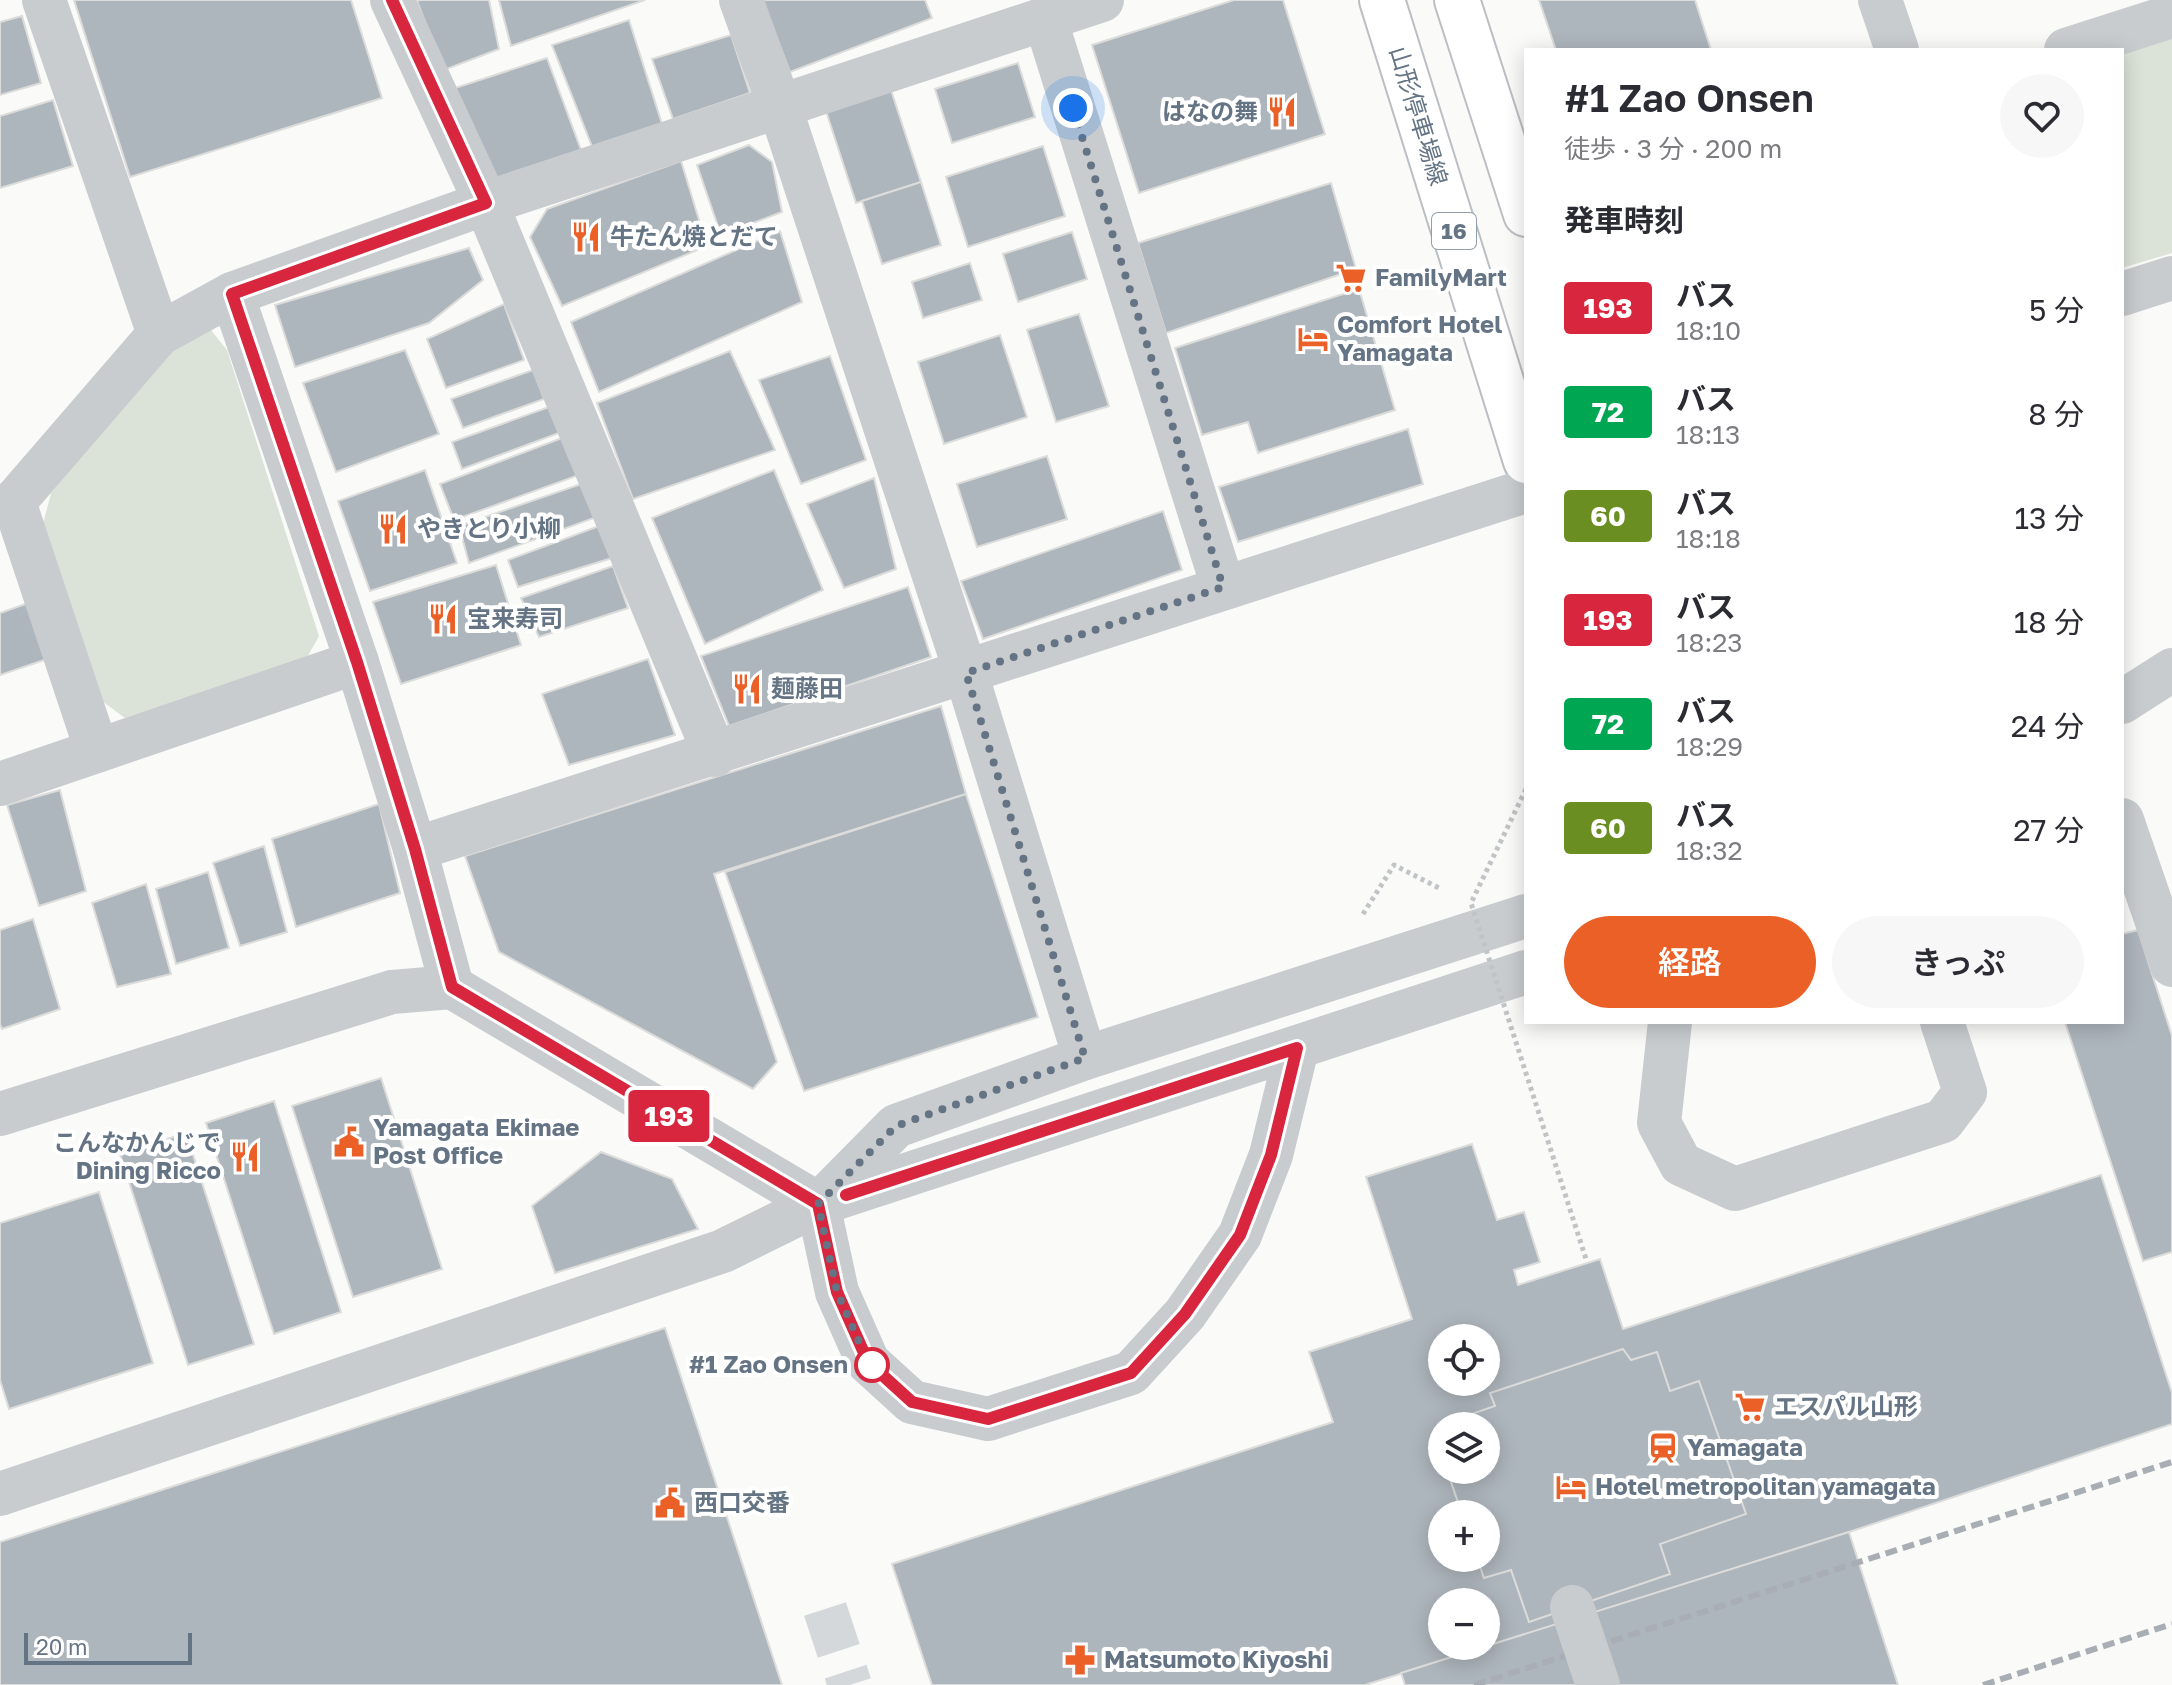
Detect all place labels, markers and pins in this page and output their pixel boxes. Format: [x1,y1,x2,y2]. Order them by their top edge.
restaurant icon: はなの舞 [1265,95,1299,129]
place label: はなの舞 [1162,96,1258,125]
restaurant icon: 牛たん焼とだて [569,220,603,254]
place label: 牛たん焼とだて [610,221,778,250]
supermarket icon: FamilyMart [1334,261,1368,295]
place label: FamilyMart [1375,262,1507,291]
place label: Comfort Hotel Yamagata [1337,309,1502,366]
hotel icon: Comfort Hotel Yamagata [1296,322,1330,356]
restaurant icon: やきとり小柳 [376,512,410,546]
place label: やきとり小柳 [417,513,561,542]
restaurant icon: 宝来寿司 [426,602,460,636]
place label: 宝来寿司 [467,603,563,632]
restaurant icon: 麺藤田 [730,672,764,706]
place label: 麺藤田 [771,673,843,702]
place label: Yamagata Ekimae Post Office [373,1112,579,1169]
public building icon: Yamagata Ekimae Post Office [332,1125,366,1159]
place label: こんなかんじで Dining Ricco [53,1127,221,1184]
restaurant icon: こんなかんじで Dining Ricco [228,1140,262,1174]
marker: #1 Zao Onsen [855,1348,889,1382]
place label: #1 Zao Onsen [689,1349,848,1378]
supermarket icon: エスパル山形 [1733,1390,1767,1424]
place label: エスパル山形 [1774,1391,1918,1420]
station icon: Yamagata [1646,1431,1680,1465]
place label: Yamagata [1687,1432,1803,1461]
hotel icon: Hotel metropolitan yamagata [1554,1470,1588,1504]
place label: Hotel metropolitan yamagata [1595,1471,1936,1500]
public building icon: 西口交番 [653,1486,687,1520]
place label: 西口交番 [694,1487,790,1516]
pharmacy icon: Matsumoto Kiyoshi [1063,1643,1097,1677]
place label: Matsumoto Kiyoshi [1104,1644,1329,1673]

